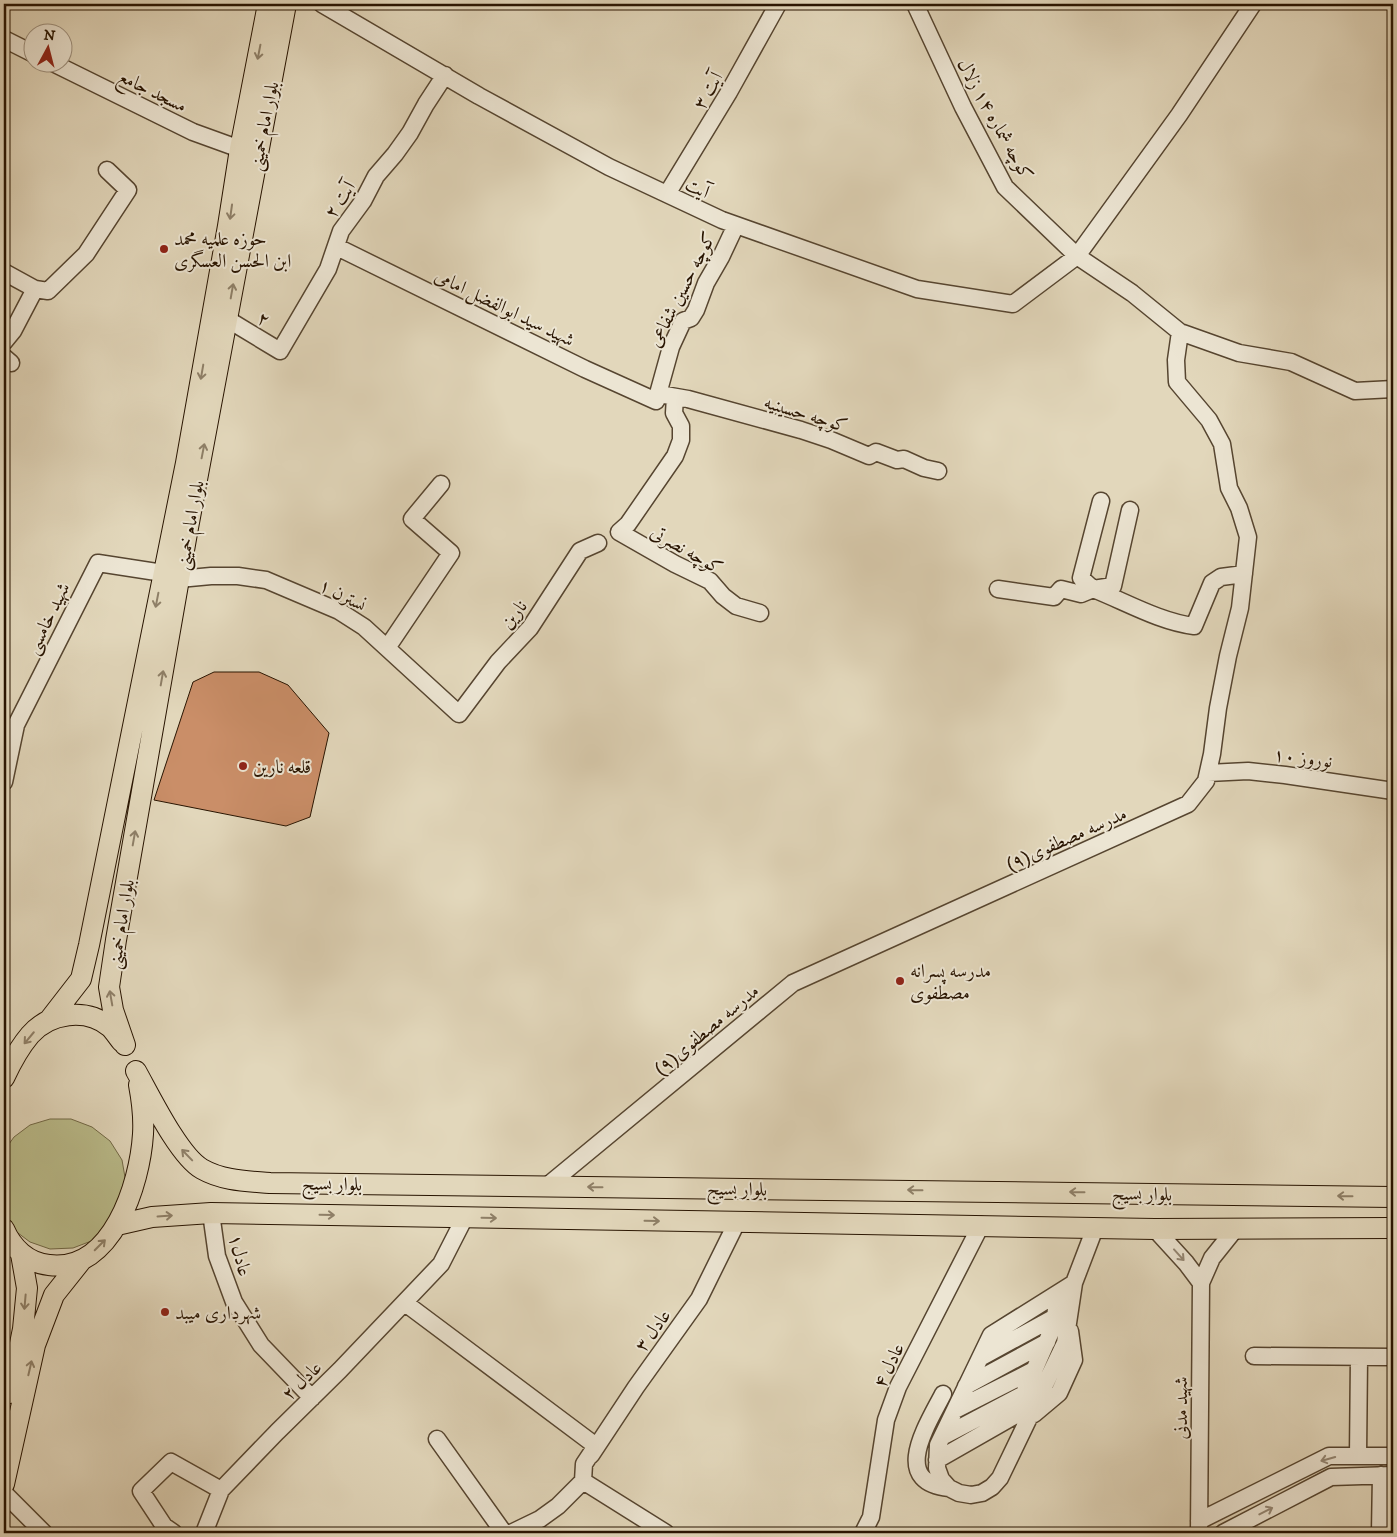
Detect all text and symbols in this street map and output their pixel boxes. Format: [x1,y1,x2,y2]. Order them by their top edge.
north arrow [22,22,72,72]
text: N [43,26,57,46]
one-way arrow [254,43,263,59]
street label: کوچه شماره ۱۴ زلال [951,55,1038,185]
street label: مسجد جامع [112,65,191,122]
street label: آیت ۳ [688,66,729,114]
street label: بلوار امام خمینی [244,79,288,174]
street label: آیت [681,173,715,205]
street label: آیت ۲ [320,175,362,223]
one-way arrow [225,203,235,219]
place label: حوزه علمیه محمد ابن الحسن العسگری [174,228,291,274]
street label: کوچه حسین شفاعی [643,228,722,352]
marker: حوزه علمیه محمد ابن الحسن العسگری [158,243,170,255]
street label: شهید سید ابوالفضل امامی [430,265,578,353]
one-way arrow [228,284,238,300]
street label: ۲ [253,307,274,332]
one-way arrow [197,363,207,379]
street label: کوچه حسینیه [761,391,850,439]
one-way arrow [198,443,208,459]
street label: بلوار امام خمینی [171,478,214,573]
street label: کوچه نصرتی [646,520,726,581]
street label: نسترن ۱ [315,574,370,617]
street label: شهید خامسی [21,579,77,659]
one-way arrow [152,591,162,607]
street label: نارین [496,596,533,634]
one-way arrow [157,670,167,686]
street label: نوروز ۱۰ [1272,743,1334,774]
place label: قلعه نارین [253,756,311,779]
marker: قلعه نارین [237,760,249,772]
street label: مدرسه مصطفوی(۹) [1003,803,1130,876]
one-way arrow [129,830,139,846]
street label: بلوار امام خمینی [103,877,144,972]
place label: مدرسه پسرانه مصطفوی [910,960,991,1005]
marker: مدرسه پسرانه مصطفوی [894,975,906,987]
street label: مدرسه مصطفوی(۹) [650,980,764,1081]
one-way arrow [106,991,116,1007]
one-way arrow [23,1031,34,1044]
one-way arrow [181,1148,193,1161]
street label: بلوار بسیج [301,1172,362,1202]
street label: بلوار بسیج [706,1177,767,1207]
one-way arrow [587,1182,603,1191]
street label: بلوار بسیج [1111,1182,1172,1212]
one-way arrow [907,1185,923,1195]
one-way arrow [1069,1187,1086,1197]
one-way arrow [1337,1191,1353,1201]
one-way arrow [318,1210,335,1220]
one-way arrow [156,1212,172,1221]
one-way arrow [481,1213,497,1222]
one-way arrow [644,1216,660,1226]
street label: عادل۱ [223,1232,256,1279]
one-way arrow [94,1239,106,1252]
one-way arrow [1173,1249,1185,1262]
one-way arrow [21,1294,30,1310]
place label: شهرداری میبد [175,1302,261,1325]
street label: عادل ۳ [630,1305,676,1357]
marker: شهرداری میبد [159,1306,171,1318]
street label: عادل ۴ [869,1340,910,1392]
street label: عادل ۲ [277,1356,327,1406]
one-way arrow [26,1360,35,1376]
street label: شهید مدنی [1170,1376,1193,1440]
one-way arrow [1320,1454,1336,1464]
one-way arrow [1259,1506,1274,1516]

